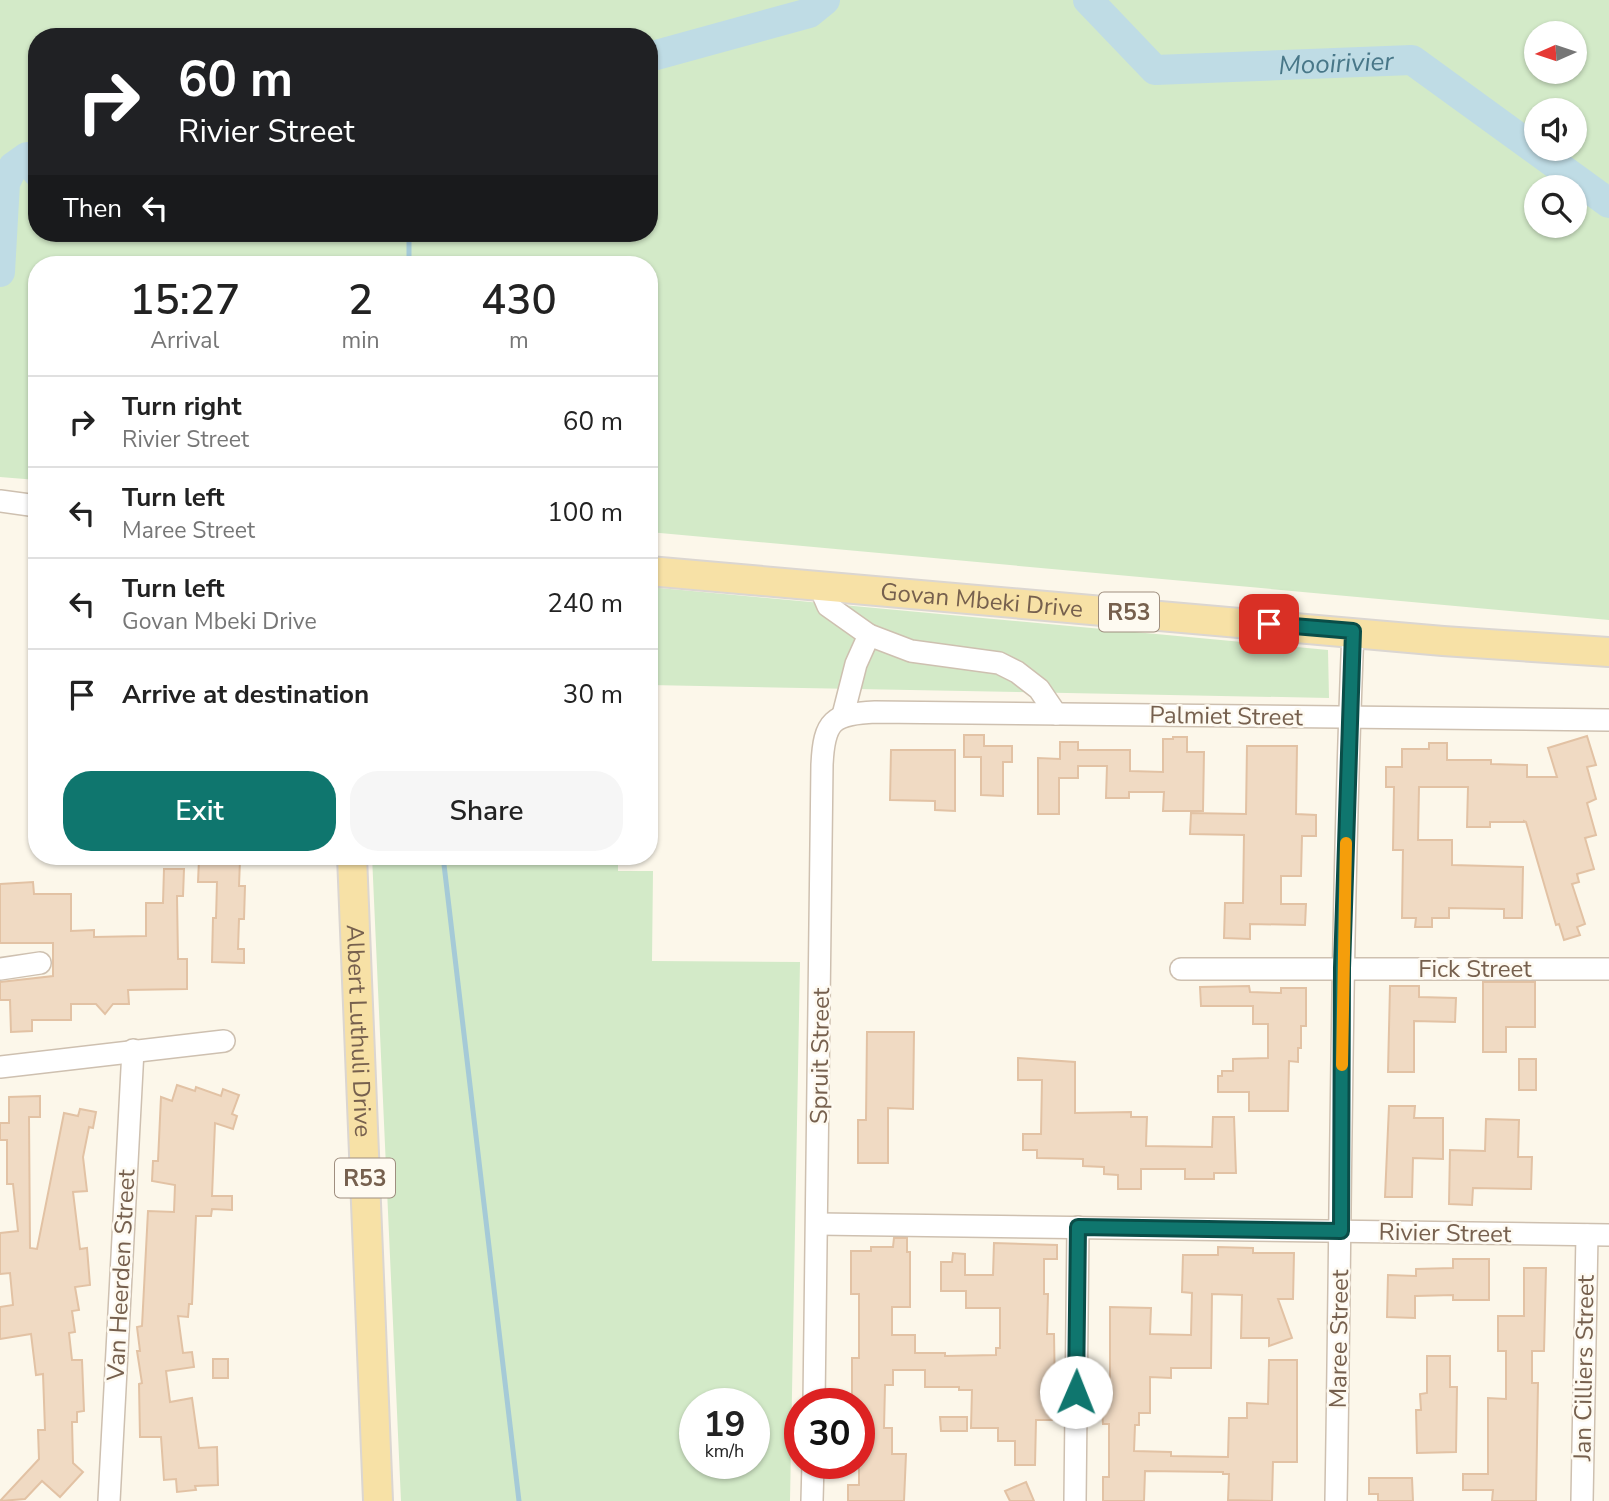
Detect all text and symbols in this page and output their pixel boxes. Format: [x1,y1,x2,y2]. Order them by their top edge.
north arrow [1524,21,1587,84]
map controls [1524,21,1587,238]
water label: Mooirivier [1278,44,1395,83]
text: 60 m [178,46,293,113]
icon: right [63,56,154,147]
button: sound [1524,98,1587,161]
text: Rivier Street [178,110,355,153]
button: search [1524,175,1587,238]
icon: left [136,189,174,227]
text: Then [63,191,122,226]
text: 15:27 [129,272,240,329]
text: 2 [348,272,373,329]
text: 430 [481,272,557,329]
text: Arrival [150,325,219,356]
text: min [342,325,380,356]
text: m [509,325,529,356]
text: Turn right [122,389,241,424]
icon: right [63,403,101,441]
text: 60 m [563,404,623,439]
text: Rivier Street [122,424,249,455]
text: Turn left [122,480,225,515]
icon: left [63,494,101,532]
text: 100 m [547,495,623,530]
text: Maree Street [122,515,255,546]
text: Turn left [122,571,225,606]
street label: Govan Mbeki Drive [879,575,1084,625]
icon: left [63,585,101,623]
text: 240 m [547,586,623,621]
road number: R53 [1099,592,1159,632]
pin [1239,594,1299,654]
icon: arrive [1250,605,1288,643]
text: Govan Mbeki Drive [122,606,317,637]
icon: arrive [63,676,101,714]
text: Arrive at destination [122,677,369,712]
text: 30 m [563,677,623,712]
street label: Palmiet Street [1149,699,1304,733]
button: Exit [63,771,336,851]
button: Share [350,771,623,851]
street label: Albert Luthuli Drive [339,924,379,1138]
street label: Fick Street [1418,953,1532,985]
street label: Spruit Street [803,987,837,1124]
road number: R53 [335,1158,395,1198]
street label: Van Heerden Street [99,1168,143,1383]
street label: Rivier Street [1378,1216,1512,1250]
street label: Maree Street [1322,1269,1356,1409]
street label: Jan Cilliers Street [1566,1274,1602,1462]
position arrow [1039,1355,1113,1429]
speed limit sign: 30 [784,1388,875,1479]
text: 19 [703,1401,746,1448]
text: km/h [705,1439,744,1463]

